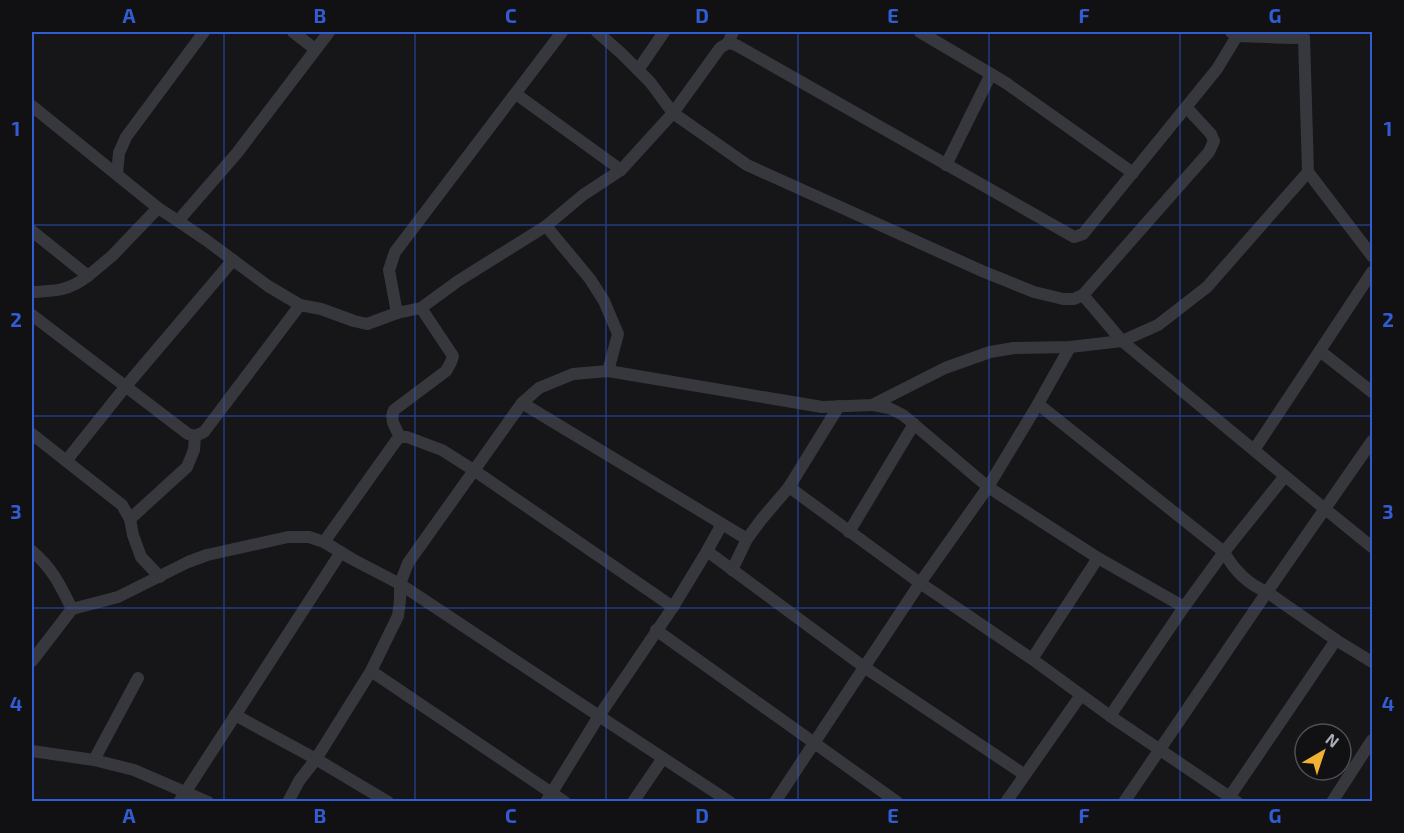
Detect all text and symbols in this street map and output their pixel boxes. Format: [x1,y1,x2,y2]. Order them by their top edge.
text: A [122,3,136,27]
text: B [314,3,326,27]
text: C [505,3,517,27]
text: D [695,3,709,27]
text: E [887,3,899,27]
text: F [1078,3,1090,27]
text: G [1269,3,1281,27]
text: 1 [12,116,20,140]
text: 1 [1384,116,1392,140]
text: 2 [10,307,22,331]
text: 2 [1382,307,1394,331]
text: 3 [10,499,22,523]
text: 3 [1382,499,1394,523]
text: 4 [10,691,23,715]
text: 4 [1382,691,1395,715]
north arrow [1293,722,1353,782]
text: N [1322,729,1343,751]
text: A [122,803,136,827]
text: B [314,803,326,827]
text: C [505,803,517,827]
text: D [695,803,709,827]
text: E [887,803,899,827]
text: F [1078,803,1090,827]
text: G [1269,803,1281,827]

